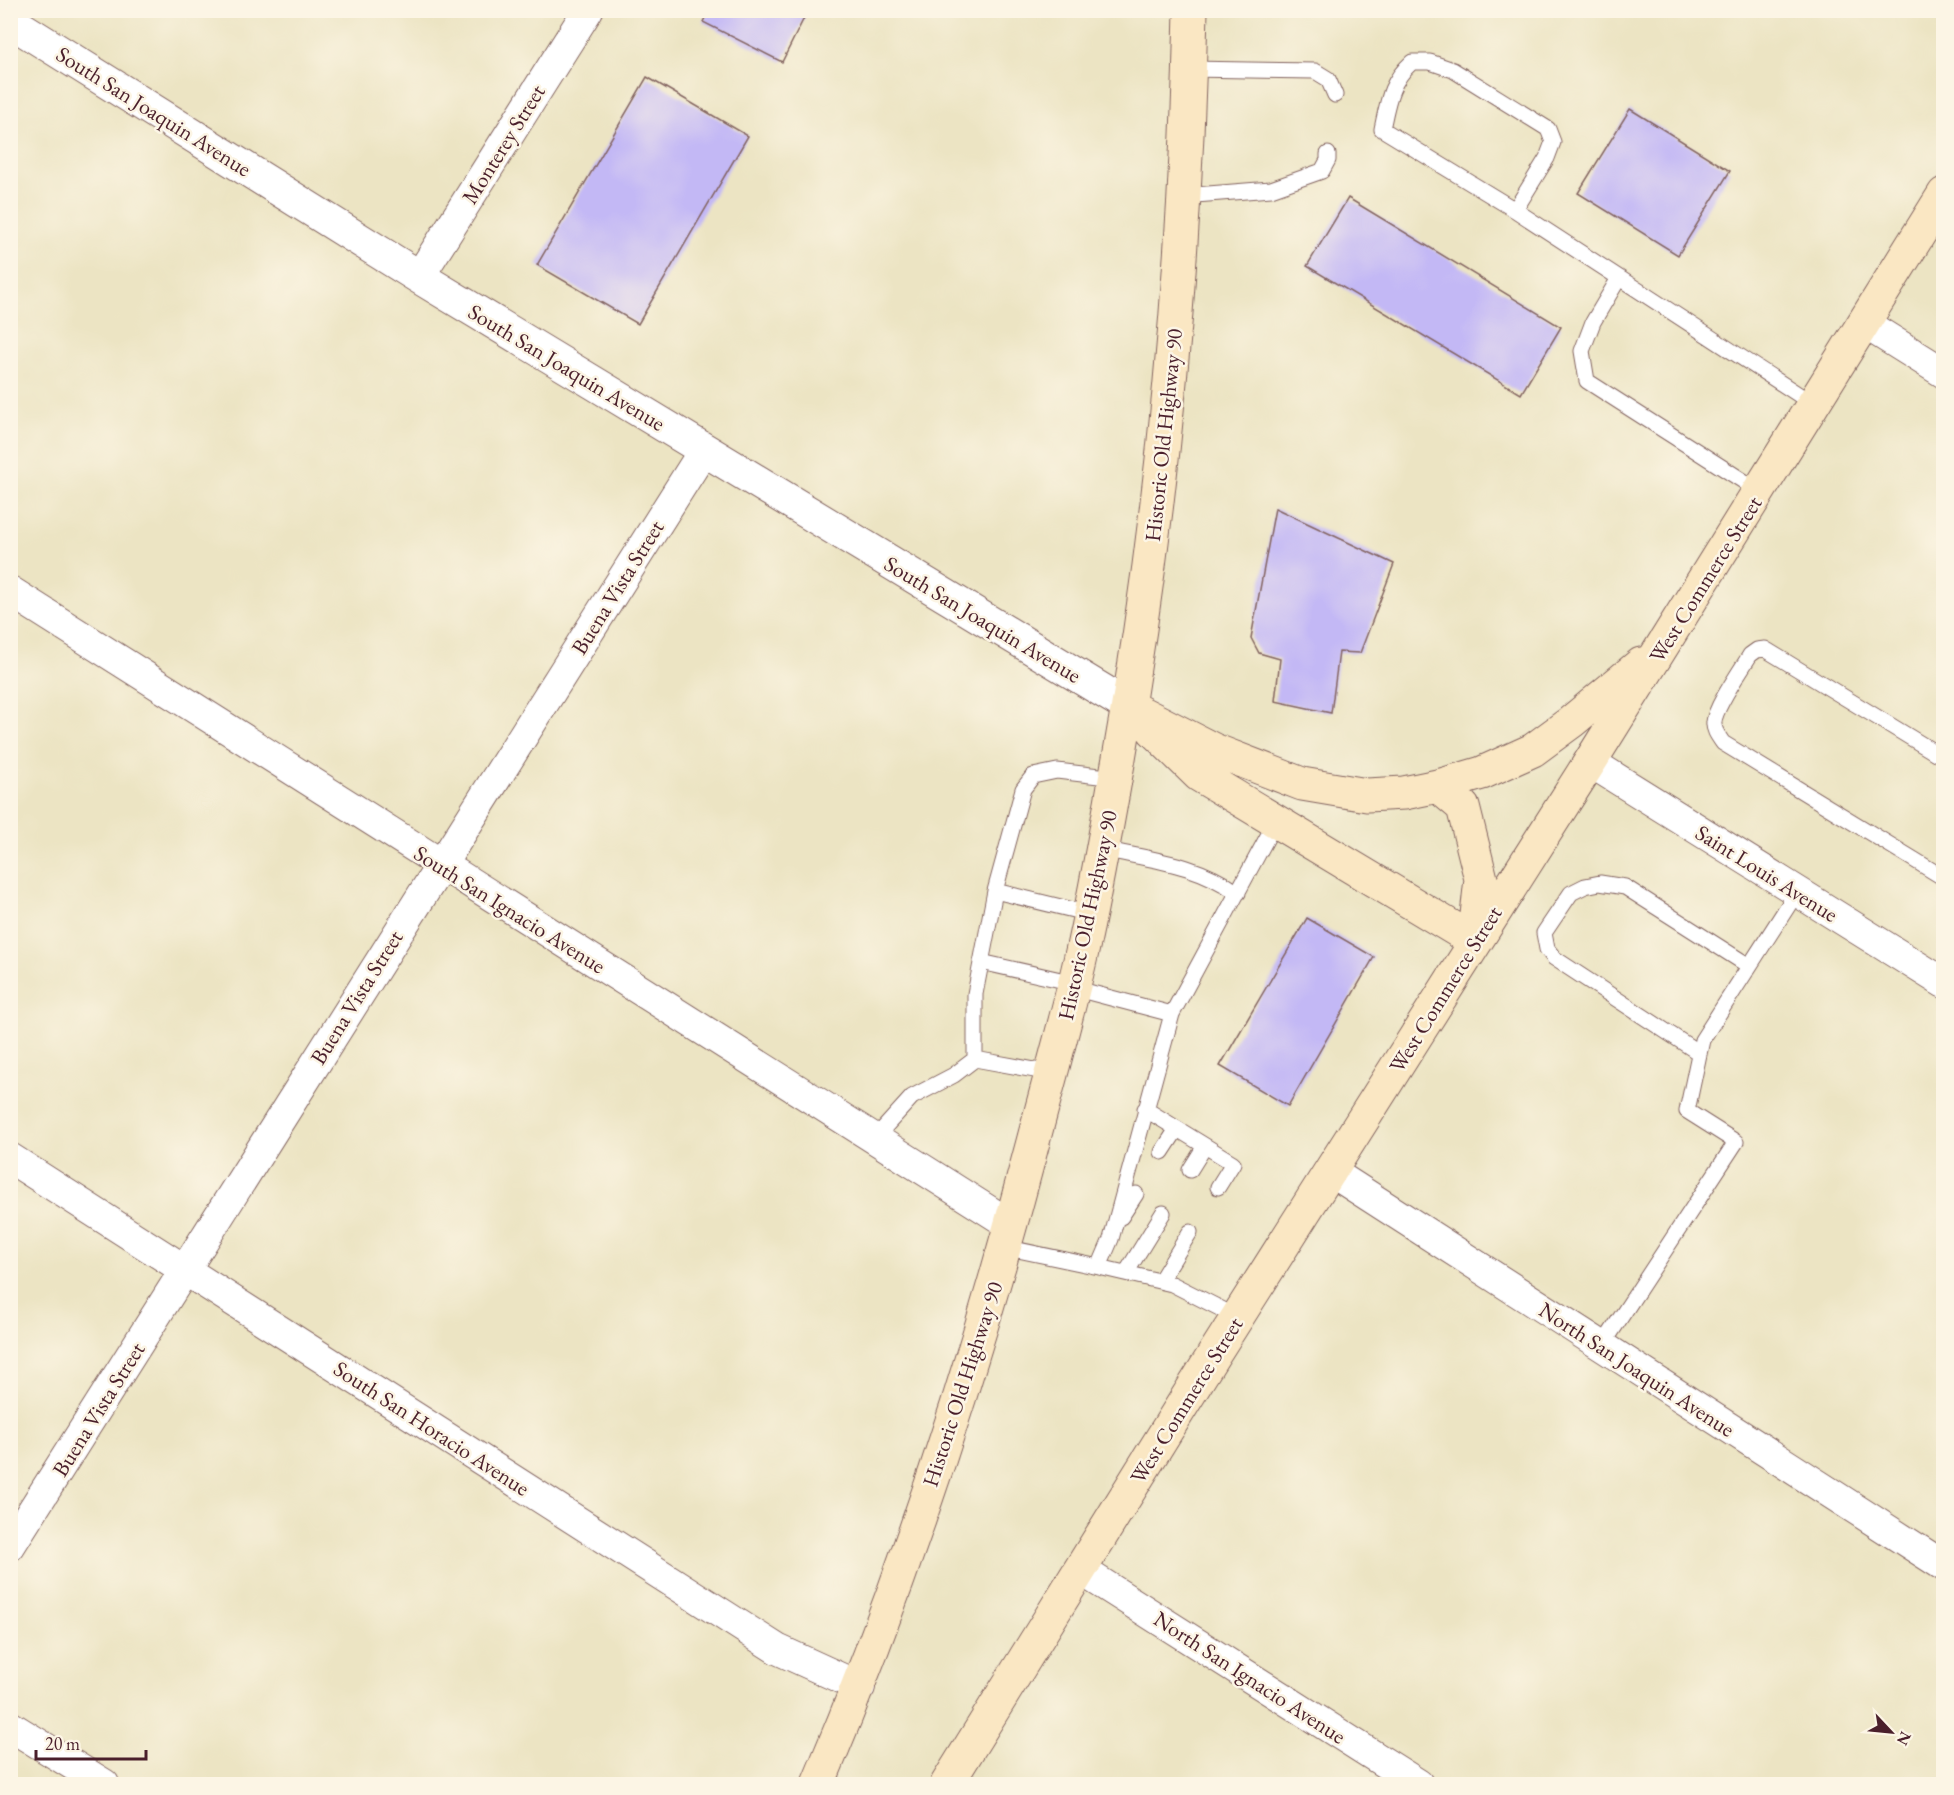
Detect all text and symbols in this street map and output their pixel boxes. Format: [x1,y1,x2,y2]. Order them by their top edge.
street label: South San Joaquin Avenue [51,40,257,183]
street label: Monterey Street [455,79,552,209]
street label: South San Joaquin Avenue [463,297,671,438]
street label: Historic Old Highway 90 [1138,327,1189,543]
street label: West Commerce Street [1642,490,1768,668]
street label: Buena Vista Street [565,515,670,660]
street label: South San Joaquin Avenue [879,549,1087,690]
street label: Historic Old Highway 90 [1051,807,1124,1023]
street label: Saint Louis Avenue [1690,818,1844,929]
street label: South San Ignacio Avenue [409,839,611,980]
street label: West Commerce Street [1382,900,1508,1078]
street label: Buena Vista Street [304,925,409,1070]
street label: Historic Old Highway 90 [916,1278,1009,1490]
street label: North San Joaquin Avenue [1533,1295,1740,1444]
street label: West Commerce Street [1123,1311,1249,1489]
street label: Buena Vista Street [46,1337,151,1482]
street label: South San Horacio Avenue [328,1354,536,1503]
street label: North San Ignacio Avenue [1148,1604,1352,1751]
north arrow [1861,1702,1921,1762]
scale bar [36,1723,146,1761]
text: N [1892,1728,1916,1749]
text: 20 m [45,1732,80,1755]

